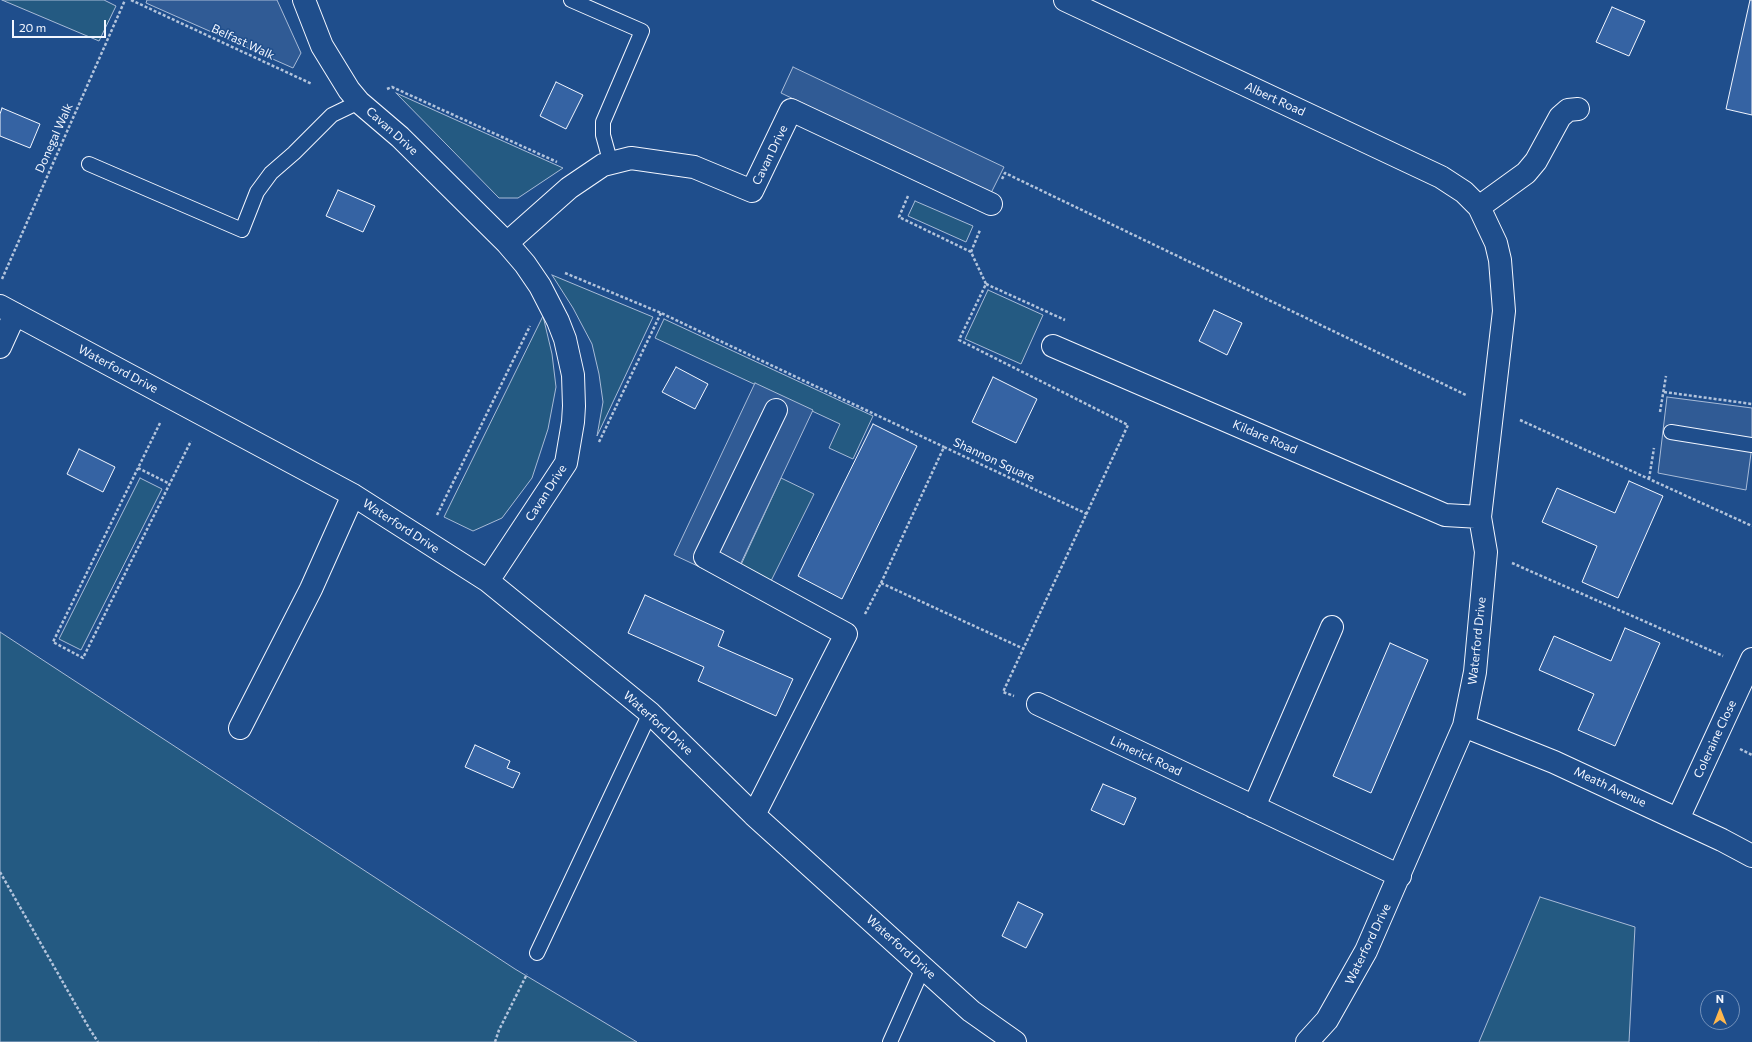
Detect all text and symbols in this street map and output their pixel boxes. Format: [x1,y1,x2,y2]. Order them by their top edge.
scale bar [14,12,108,38]
text: 20 m [19,20,46,34]
street label: Belfast Walk [209,21,277,63]
street label: Albert Road [1243,79,1307,119]
street label: Donegal Walk [32,101,76,175]
street label: Cavan Drive [363,104,421,158]
street label: Cavan Drive [749,123,791,187]
street label: Waterford Drive [76,342,160,396]
street label: Kildare Road [1231,417,1299,457]
street label: Shannon Square [951,435,1037,485]
street label: Cavan Drive [522,462,570,524]
street label: Waterford Drive [360,496,442,556]
street label: Waterford Drive [1465,596,1489,686]
street label: Waterford Drive [620,688,696,758]
street label: Coleraine Close [1691,698,1739,780]
street label: Limerick Road [1108,733,1184,779]
street label: Meath Avenue [1572,764,1648,810]
street label: Waterford Drive [1342,901,1394,987]
street label: Waterford Drive [863,912,939,982]
north arrow [1700,990,1740,1030]
text: N [1716,992,1724,1005]

